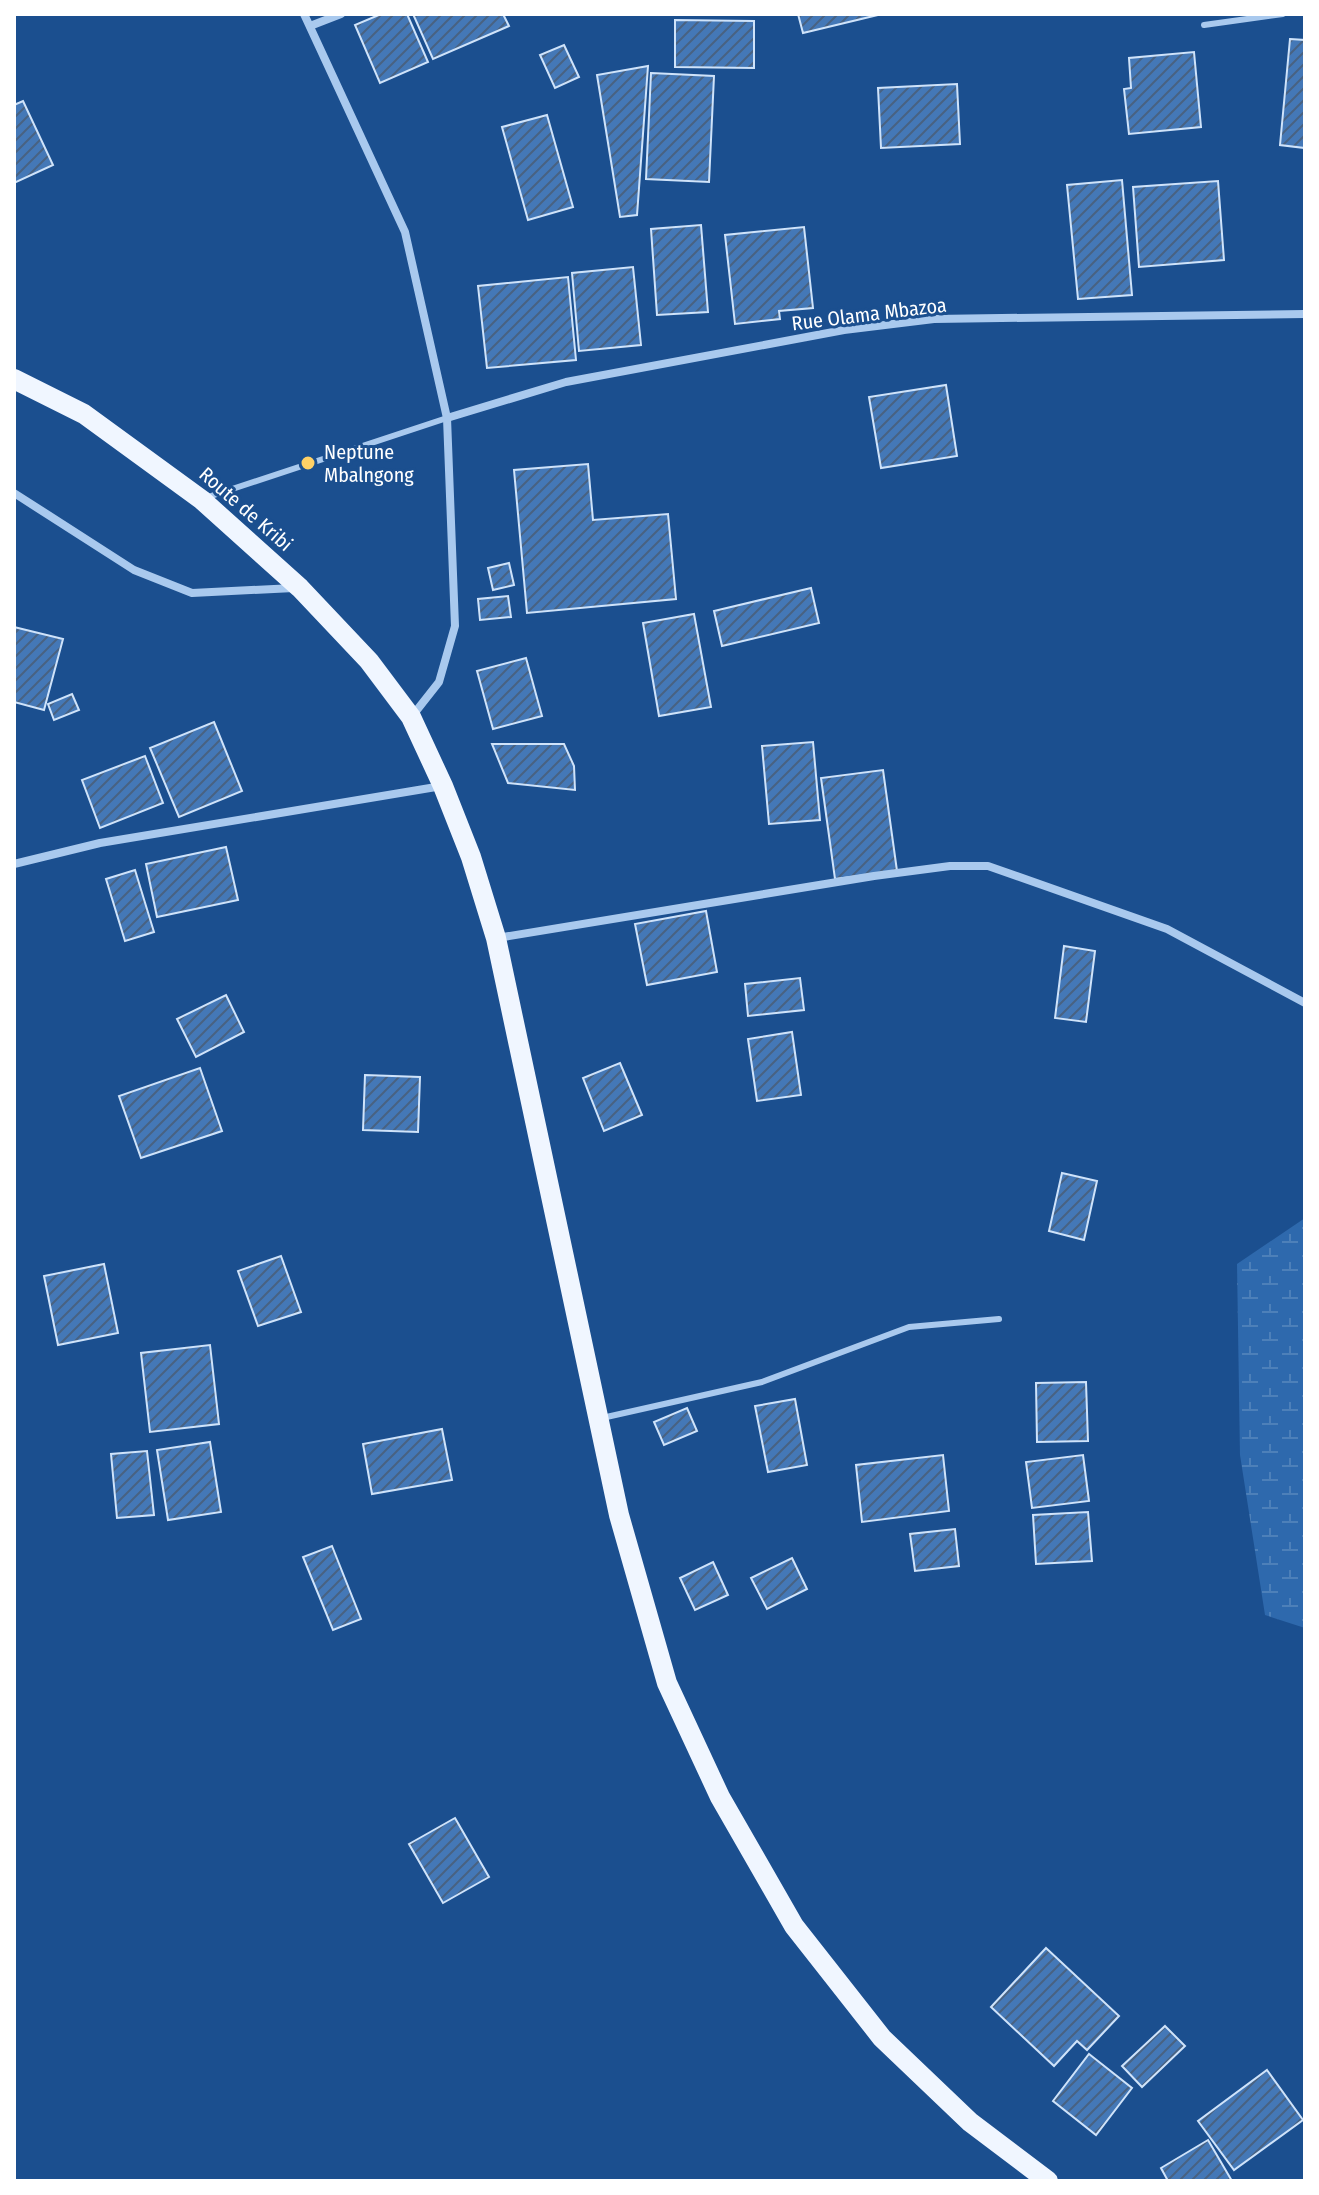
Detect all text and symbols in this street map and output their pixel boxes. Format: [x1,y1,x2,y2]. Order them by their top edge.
street label: Rue Olama Mbazoa [790,293,948,335]
place label: Neptune Mbalngong [324,440,414,487]
marker: Neptune Mbalngong [299,454,317,472]
street label: Route de Kribi [194,462,298,556]

